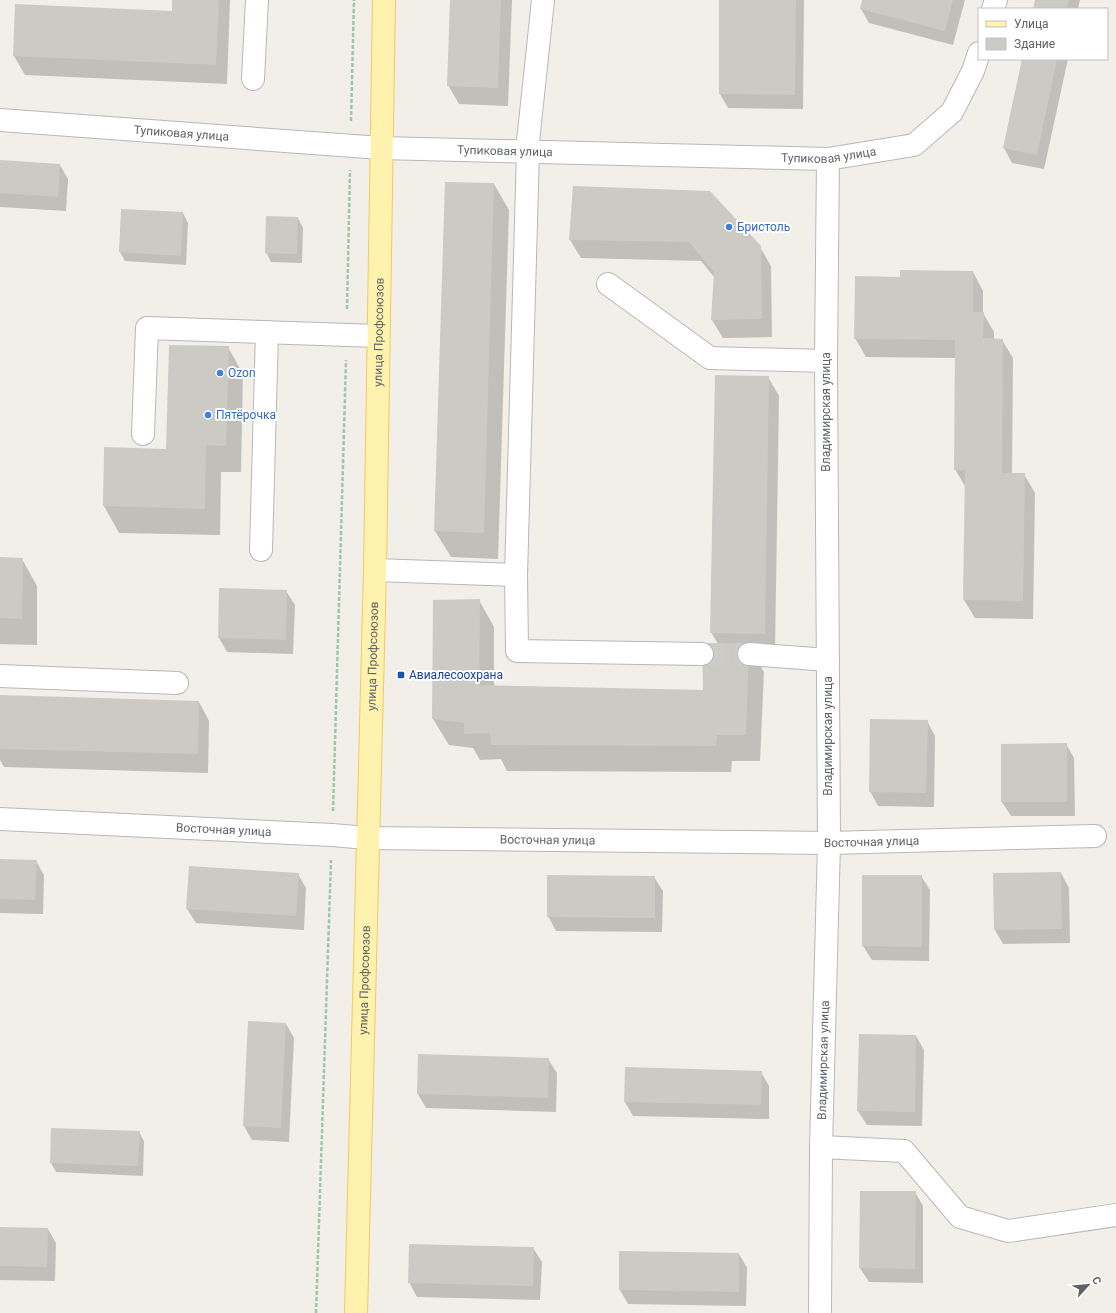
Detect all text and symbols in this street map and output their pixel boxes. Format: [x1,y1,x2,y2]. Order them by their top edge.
legend [978,8,1108,60]
text: Улица [1014,17,1049,31]
text: Здание [1014,37,1055,51]
street label: Тупиковая улица [133,123,230,144]
street label: Тупиковая улица [457,143,553,159]
street label: Тупиковая улица [781,144,877,166]
place label: Бристоль [737,220,790,234]
marker: Бристоль [724,222,734,232]
street label: улица Профсоюзов [371,277,387,387]
street label: Владимирская улица [819,352,833,472]
place label: Ozon [228,366,256,380]
marker: Ozon [215,368,225,378]
place label: Пятёрочка [216,408,276,422]
marker: Пятёрочка [203,410,213,420]
street label: улица Профсоюзов [364,601,381,711]
place label: Авиалесоохрана [409,668,503,682]
marker: Авиалесоохрана [396,670,406,680]
street label: Владимирская улица [821,676,835,796]
street label: Восточная улица [176,820,272,839]
street label: Восточная улица [500,832,595,847]
street label: Восточная улица [824,834,919,850]
street label: улица Профсоюзов [356,925,373,1035]
street label: Владимирская улица [815,1000,832,1120]
north arrow [1068,1265,1108,1305]
text: С [1089,1275,1104,1287]

